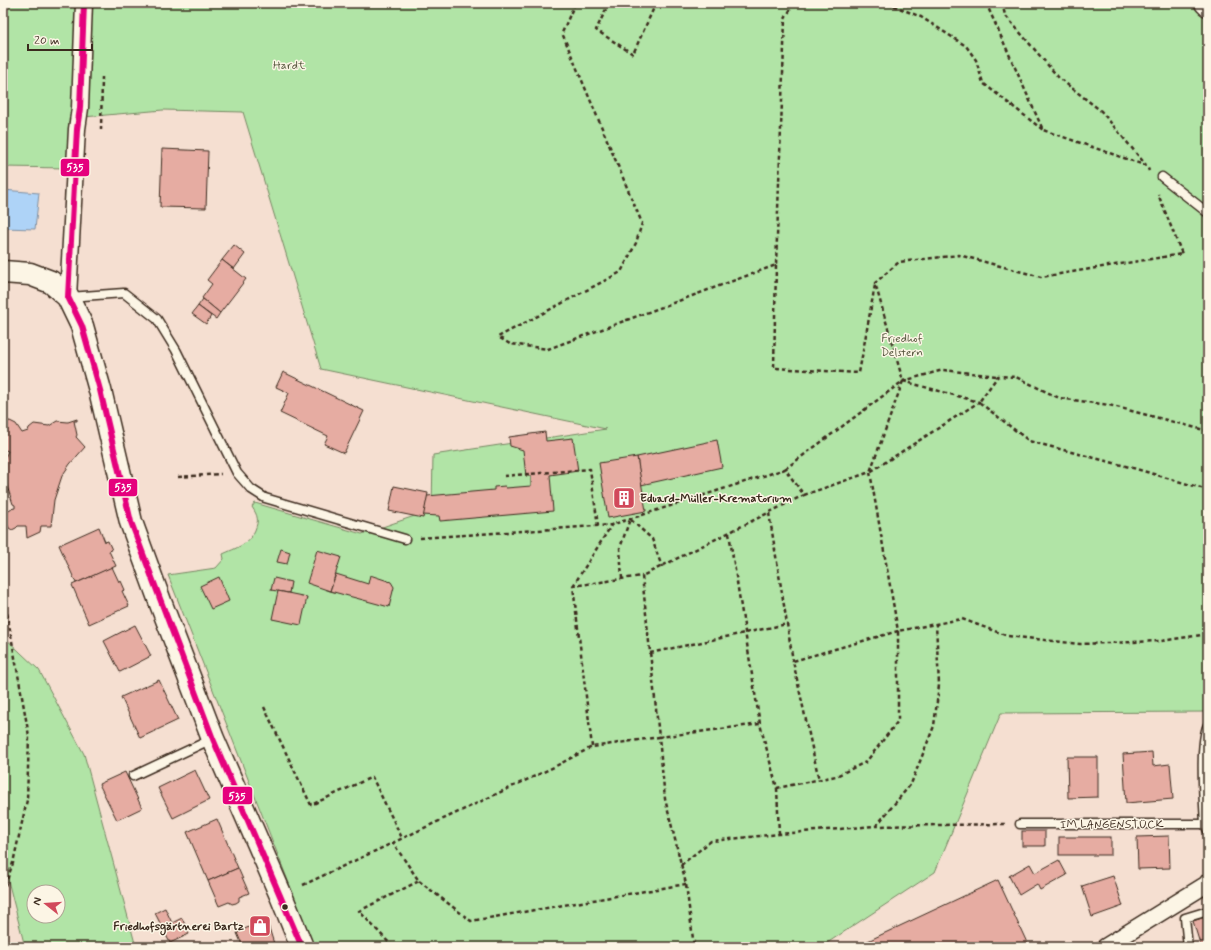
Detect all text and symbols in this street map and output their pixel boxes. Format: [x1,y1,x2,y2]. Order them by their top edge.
scale bar [28,26,92,52]
text: 20 m [34,33,60,49]
park label: Hardt [273,58,305,74]
line badge: 535 [60,158,90,177]
text: 535 [66,161,84,175]
park label: Friedhof Delstern [881,331,923,361]
line badge: 535 [108,478,138,497]
text: 535 [114,481,132,495]
building icon: Eduard-Müller-Krematorium [611,485,637,511]
place label: Eduard-Müller-Krematorium [640,491,792,507]
line badge: 535 [222,786,253,805]
text: 535 [228,790,246,804]
street label: IM LANGENSTÜCK [1060,817,1164,833]
north arrow [26,884,66,924]
text: N [30,896,45,907]
unlabelled marker [280,902,290,912]
shop icon: Friedhofsgärtnerei Bartz [247,913,273,939]
place label: Friedhofsgärtnerei Bartz [113,919,244,936]

